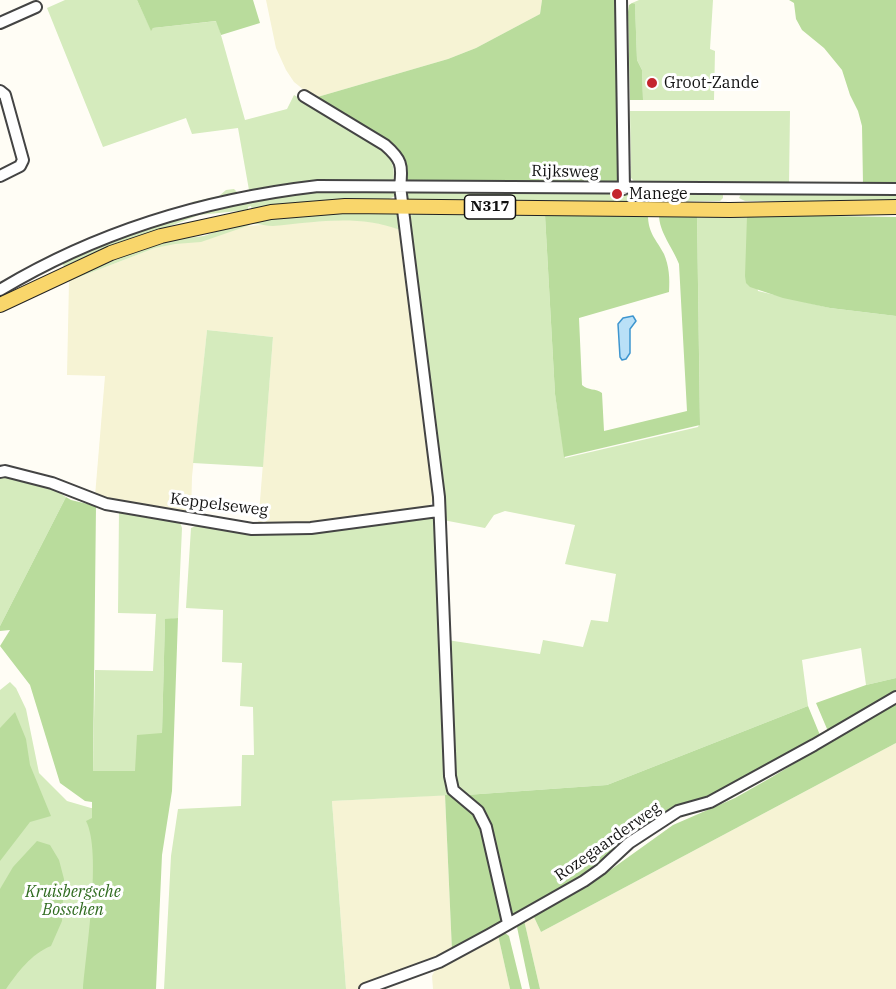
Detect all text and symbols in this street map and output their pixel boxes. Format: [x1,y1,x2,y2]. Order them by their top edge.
place label: Groot-Zande [664,73,759,93]
marker: Groot-Zande [645,76,659,90]
street label: Rijksweg [531,162,599,182]
place label: Manege [629,184,688,204]
marker: Manege [610,187,624,201]
road number: N317 [464,195,516,219]
street label: Keppelseweg [169,489,269,521]
street label: Rozegaarderweg [551,798,665,886]
park label: Kruisbergsche Bosschen [25,882,121,920]

